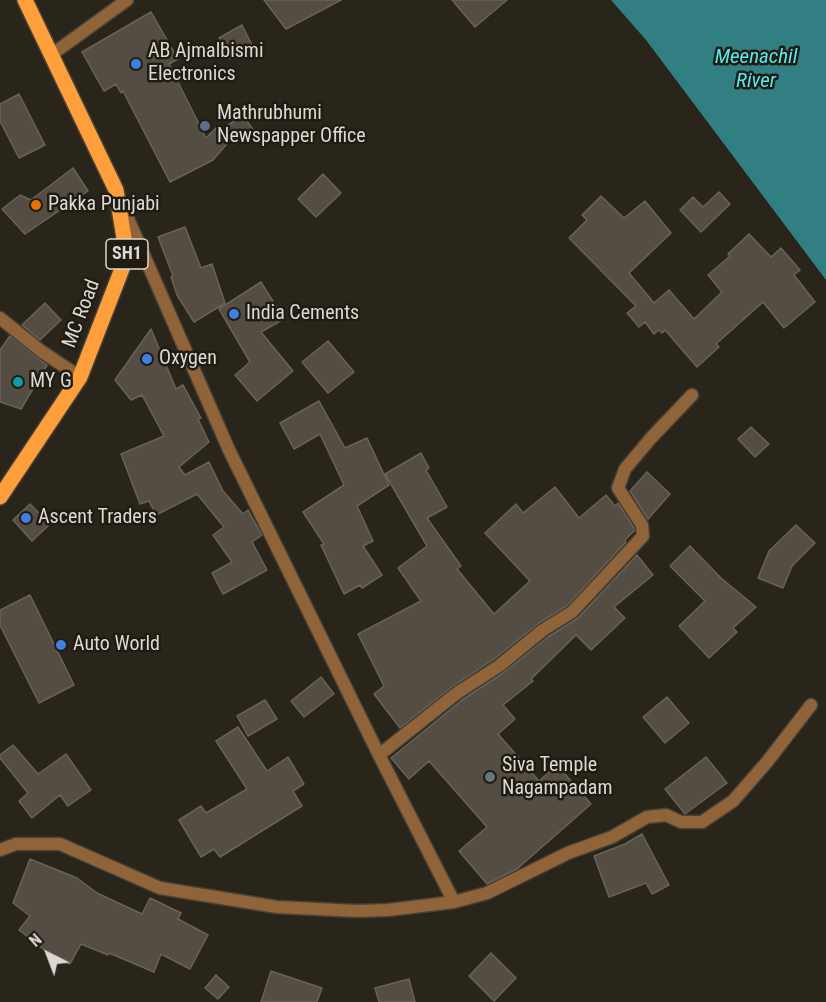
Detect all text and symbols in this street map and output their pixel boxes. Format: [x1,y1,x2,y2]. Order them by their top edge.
place label: AB Ajmalbismi Electronics [148,40,264,87]
water label: Meenachil River [715,45,797,95]
marker: AB Ajmalbismi Electronics [129,57,143,71]
place label: Mathrubhumi Newspapper Office [217,102,366,149]
marker: Mathrubhumi Newspapper Office [198,119,212,133]
place label: Pakka Punjabi [48,193,160,217]
marker: Pakka Punjabi [29,198,43,212]
road number: SH1 [106,239,148,269]
street label: MC Road [58,276,106,352]
place label: India Cements [246,302,359,326]
marker: India Cements [227,307,241,321]
place label: Oxygen [159,347,217,371]
marker: Oxygen [140,352,154,366]
place label: MY G [30,370,72,394]
marker: MY G [11,375,25,389]
place label: Ascent Traders [38,506,157,530]
marker: Ascent Traders [19,511,33,525]
place label: Auto World [73,633,160,657]
marker: Auto World [54,638,68,652]
place label: Siva Temple Nagampadam [502,754,612,801]
marker: Siva Temple Nagampadam [483,770,497,784]
north arrow [18,924,78,984]
text: N [26,930,46,951]

